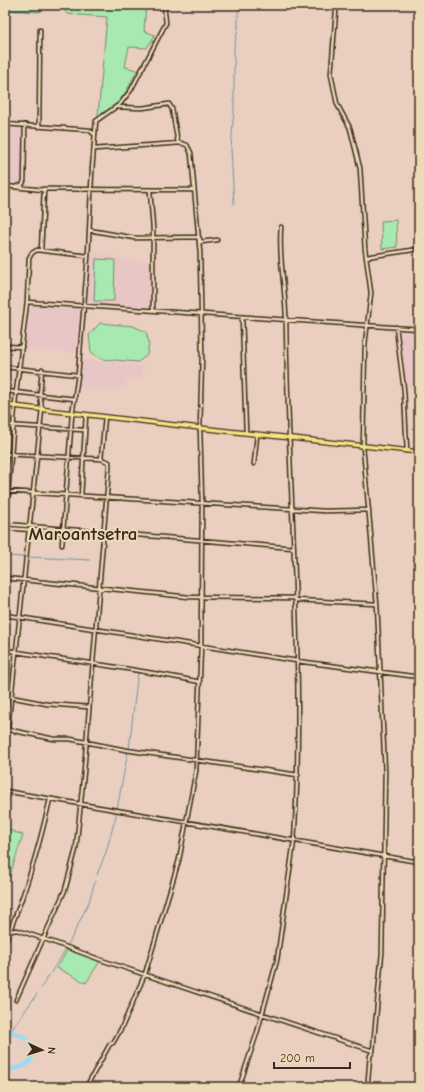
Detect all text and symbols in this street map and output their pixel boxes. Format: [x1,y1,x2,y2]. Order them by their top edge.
district label: Maroantsetra [29,523,137,545]
north arrow [22,1030,62,1070]
scale bar [274,1044,350,1070]
text: N [45,1047,58,1055]
text: 200 m [280,1051,315,1065]

